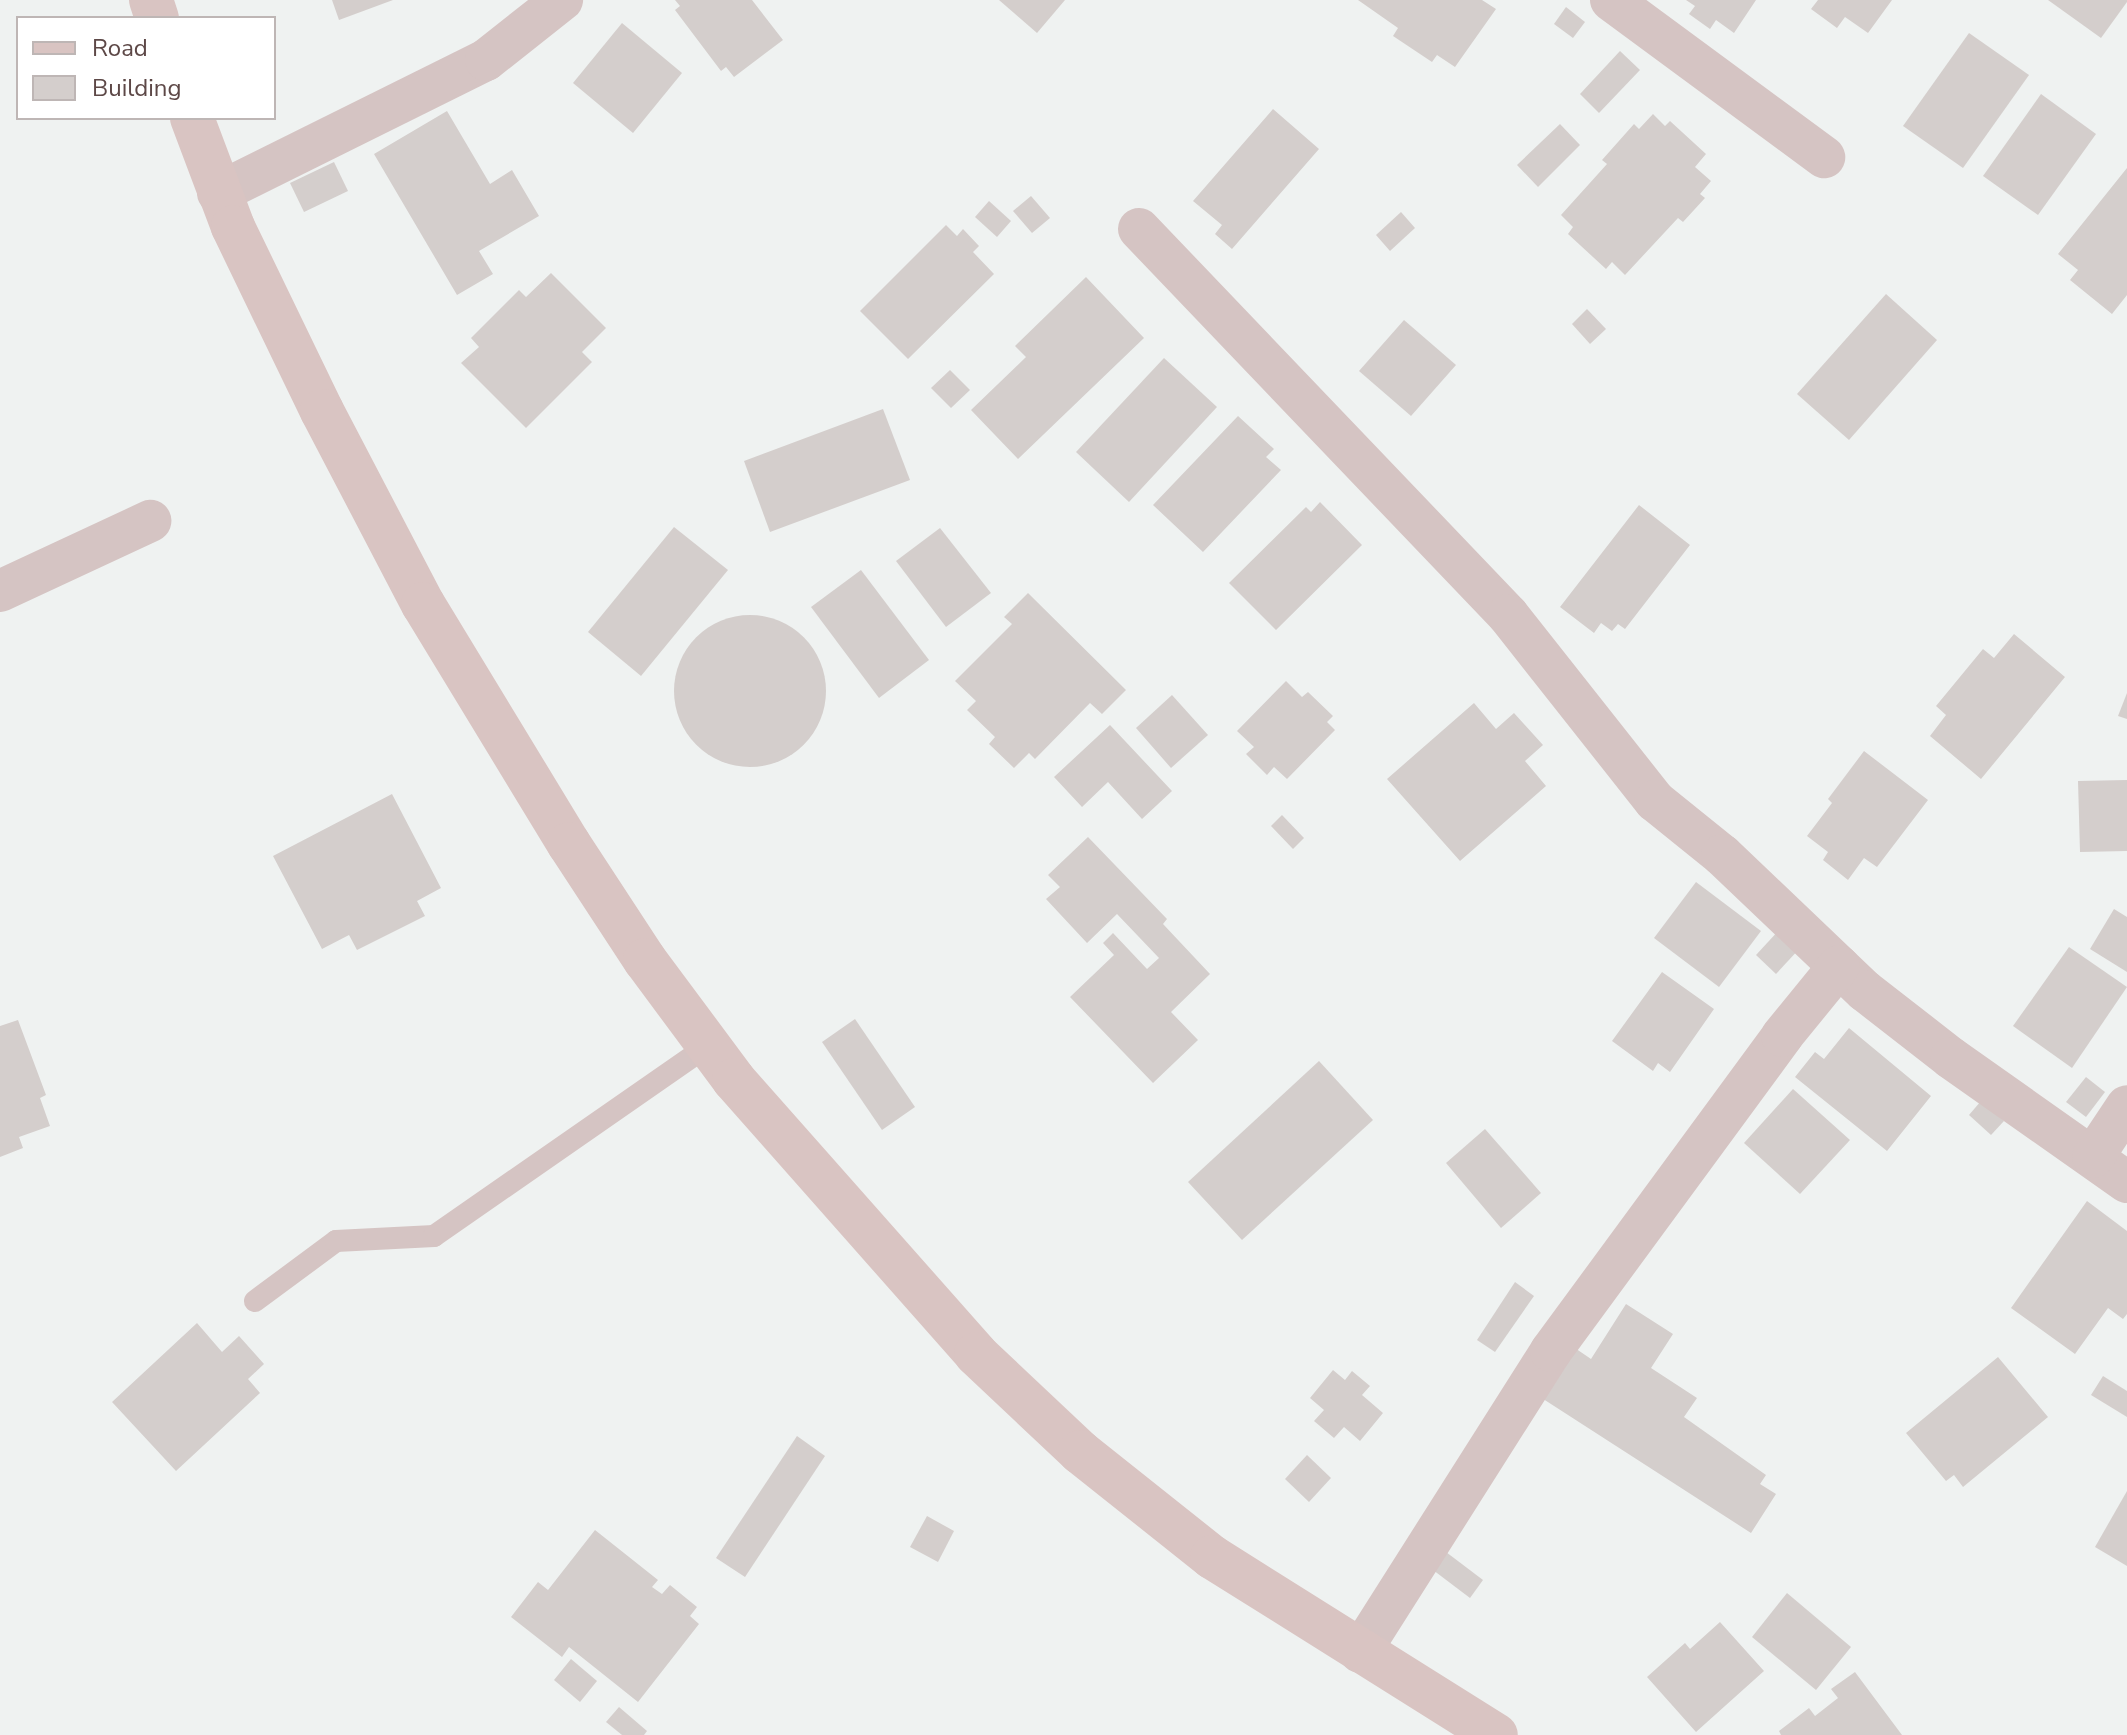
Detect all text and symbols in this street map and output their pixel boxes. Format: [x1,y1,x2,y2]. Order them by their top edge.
legend [16,16,276,120]
text: Road [92,32,148,64]
text: Building [92,72,182,104]

